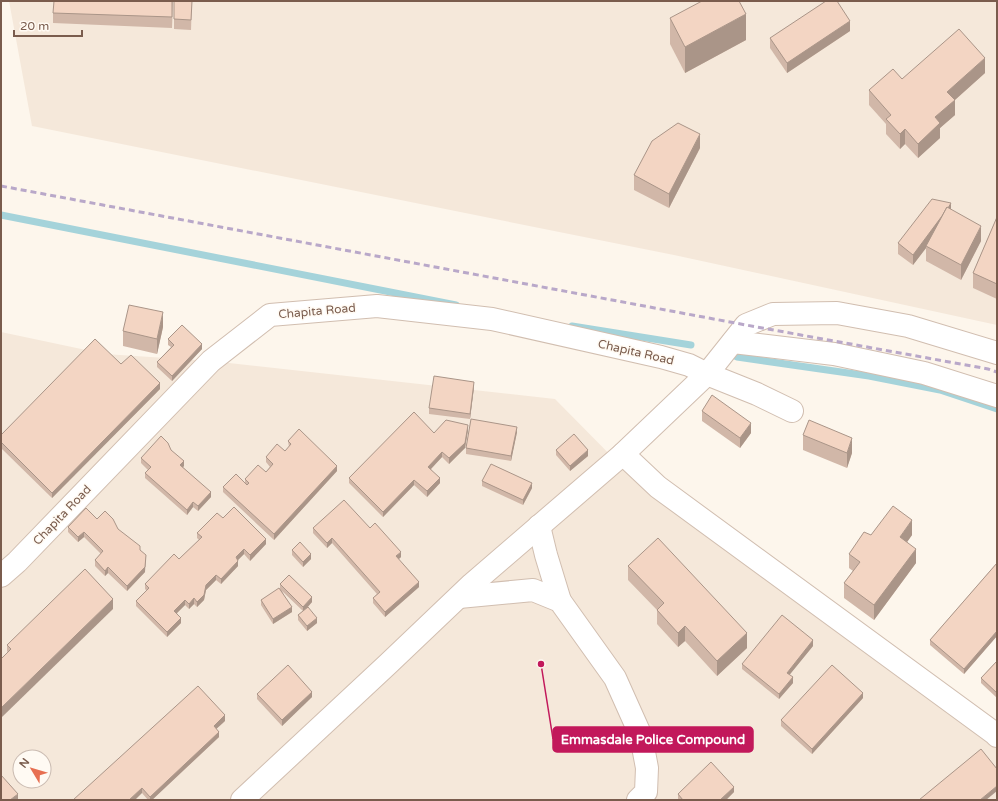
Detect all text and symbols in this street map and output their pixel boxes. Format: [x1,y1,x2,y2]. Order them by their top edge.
scale bar [14,12,82,38]
text: 20 m [20,19,49,33]
street label: Chapita Road [278,301,356,321]
street label: Chapita Road [597,336,675,368]
street label: Chapita Road [30,482,94,548]
callout: Emmasdale Police Compound [553,727,753,752]
text: Emmasdale Police Compound [561,732,745,748]
north arrow [12,749,52,789]
text: N [17,756,32,771]

